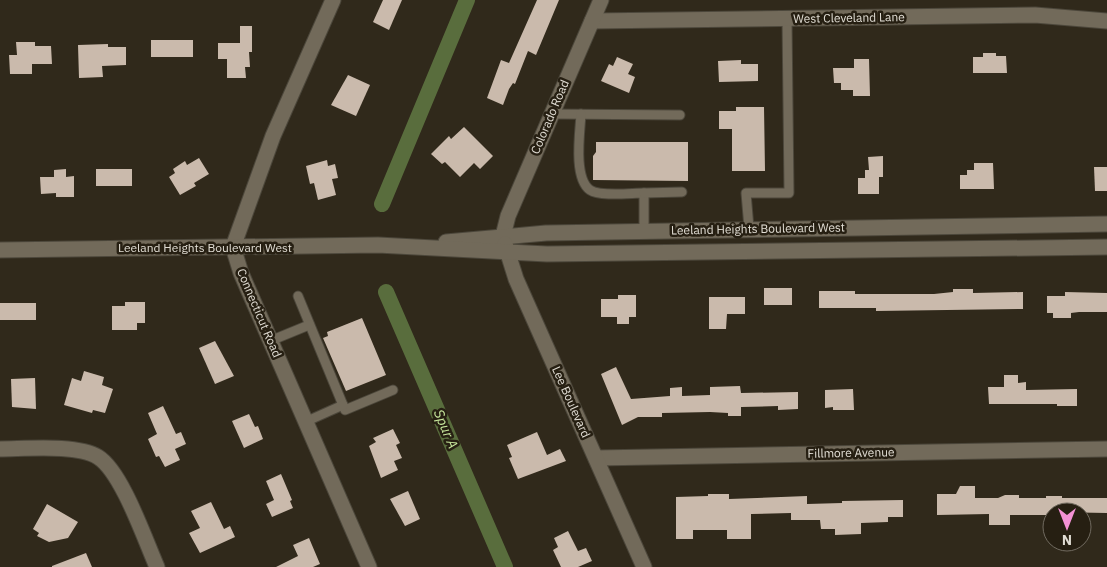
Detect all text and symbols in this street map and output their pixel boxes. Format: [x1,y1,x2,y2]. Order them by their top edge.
street label: West Cleveland Lane [793,9,905,26]
street label: Colorado Road [527,77,572,156]
street label: Leeland Heights Boulevard West [671,219,845,238]
street label: Leeland Heights Boulevard West [118,240,292,255]
street label: Connecticut Road [234,266,285,360]
street label: Lee Boulevard [549,364,594,440]
water label: Spur A [430,407,462,451]
street label: Fillmore Avenue [807,444,895,461]
north arrow [1042,502,1092,552]
text: N [1062,531,1072,549]

